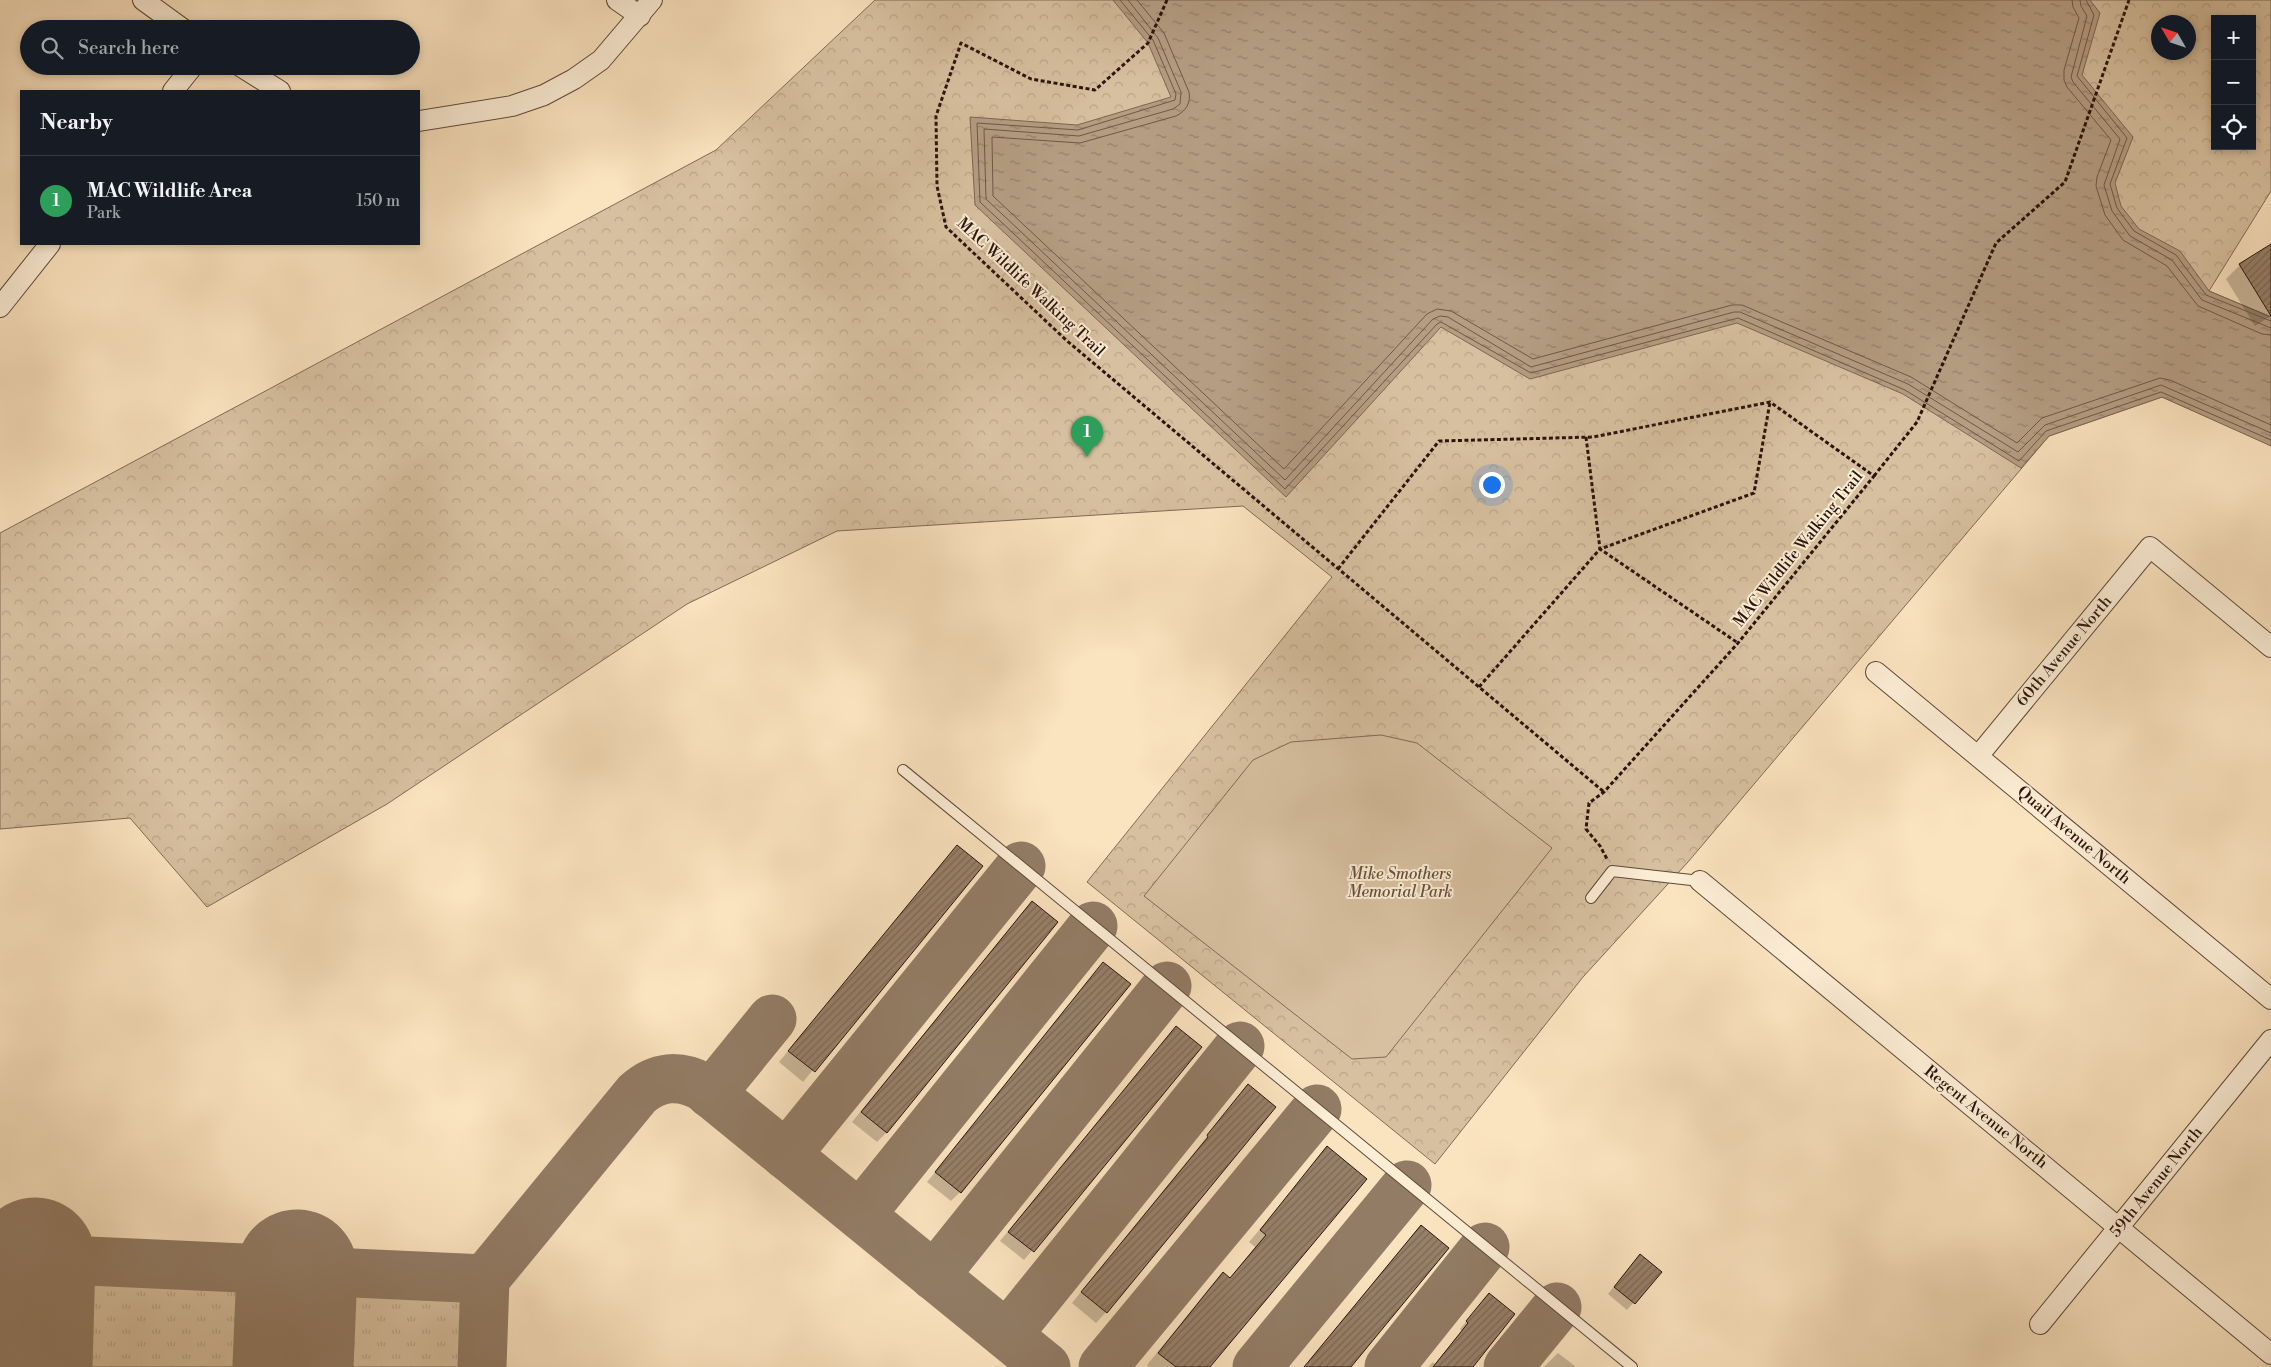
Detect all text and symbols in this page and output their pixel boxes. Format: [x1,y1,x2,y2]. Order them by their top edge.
north arrow [2151,15,2196,60]
map controls [2211,15,2256,150]
button: + [2211,15,2256,60]
search box [20,20,420,75]
icon: search [38,34,66,62]
text: Search here [78,36,179,60]
button: − [2211,60,2256,105]
button: locate [2211,105,2256,150]
text: Nearby [40,110,113,136]
text: MAC Wildlife Area [87,179,252,203]
text: 1 [52,191,60,211]
text: 150 m [356,191,400,211]
text: Park [87,203,120,223]
street label: MAC Wildlife Walking Trail [953,213,1109,361]
pin: 1 [1071,416,1103,457]
street label: MAC Wildlife Walking Trail [1729,467,1867,631]
your location [1479,472,1505,498]
street label: 60th Avenue North [2012,591,2116,710]
street label: Quail Avenue North [2013,782,2135,889]
park label: Mike Smothers Memorial Park [1347,864,1453,902]
street label: Regent Avenue North [1920,1061,2052,1173]
street label: 59th Avenue North [2105,1122,2207,1241]

